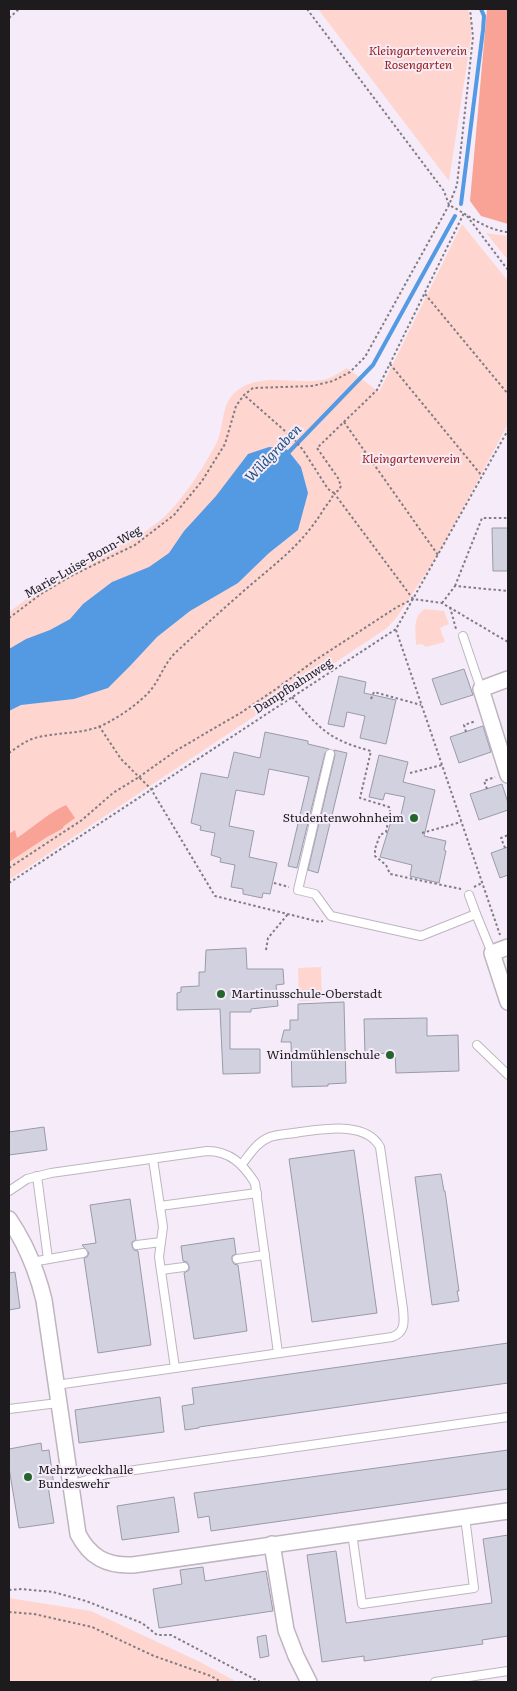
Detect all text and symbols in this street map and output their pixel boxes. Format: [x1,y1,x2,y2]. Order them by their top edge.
park label: Kleingartenverein Rosengarten [369,41,467,73]
water label: Wildgraben [239,418,306,486]
park label: Kleingartenverein [362,449,460,467]
street label: Marie-Luise-Bonn-Weg [21,520,145,602]
street label: Dampfbahnweg [249,653,336,717]
place label: Studentenwohnheim [283,808,404,826]
marker: Studentenwohnheim [408,812,420,824]
place label: Martinusschule-Oberstadt [231,984,382,1002]
marker: Martinusschule-Oberstadt [215,988,227,1000]
place label: Windmühlenschule [267,1045,380,1063]
marker: Windmühlenschule [384,1049,396,1061]
place label: Mehrzweckhalle Bundeswehr [38,1460,133,1492]
marker: Mehrzweckhalle Bundeswehr [22,1471,34,1483]

